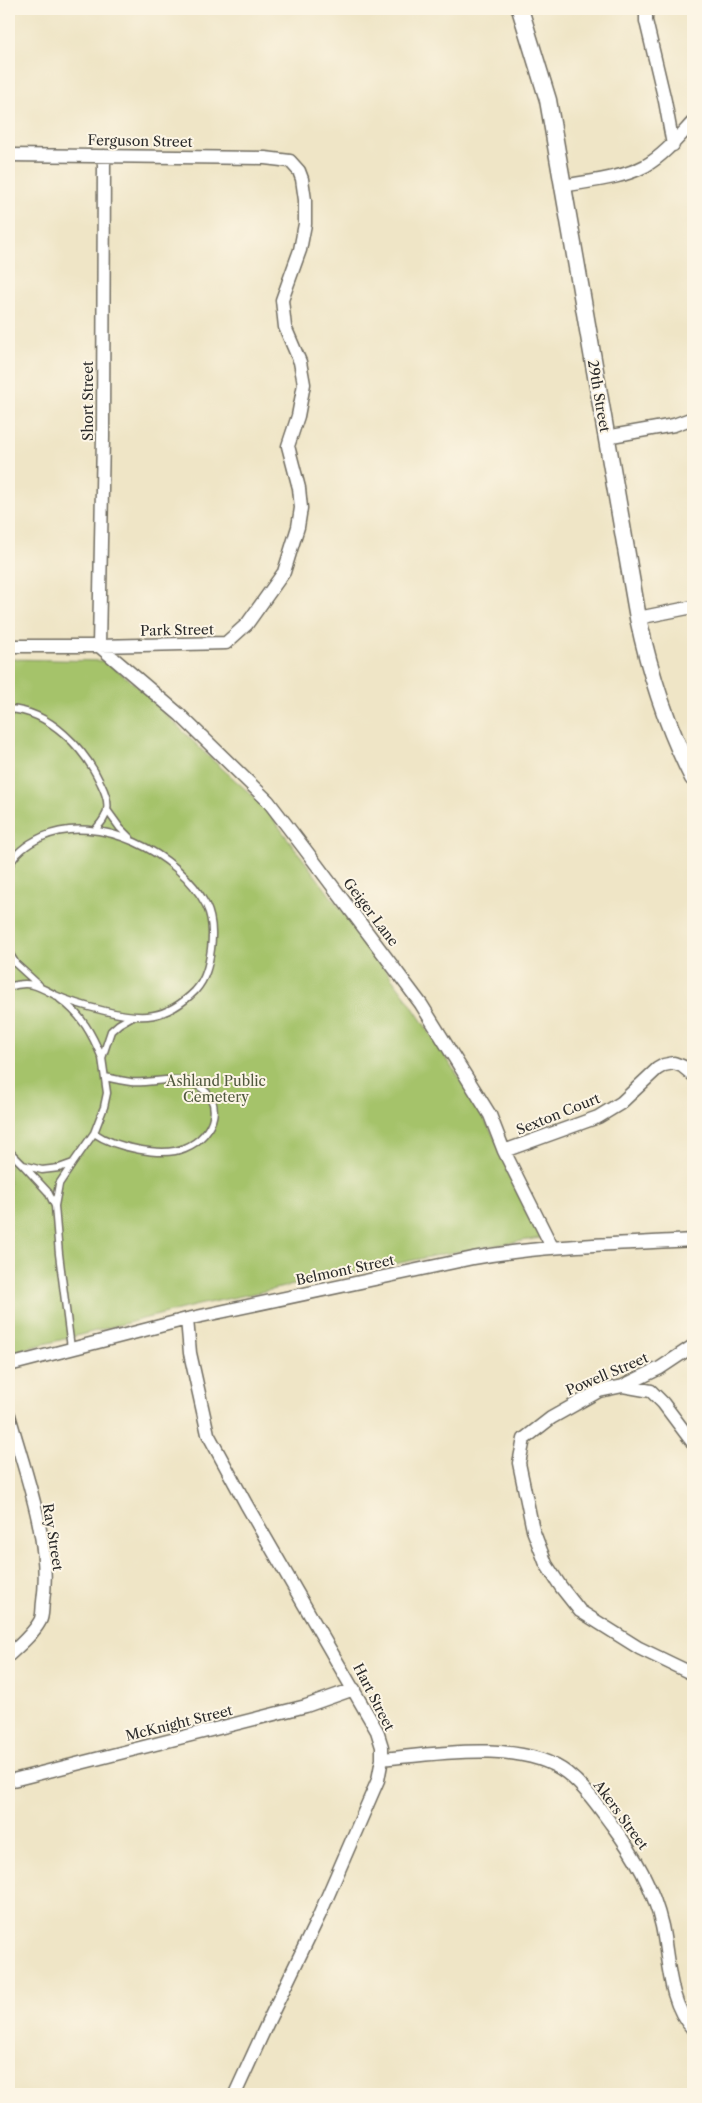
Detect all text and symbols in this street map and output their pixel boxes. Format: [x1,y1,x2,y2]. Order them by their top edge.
street label: Ferguson Street [87,131,193,151]
street label: 29th Street [584,358,614,434]
street label: Short Street [79,361,97,441]
street label: Park Street [140,620,214,640]
street label: Geiger Lane [339,874,403,950]
park label: Ashland Public Cemetery [165,1072,266,1106]
street label: Sexton Court [514,1089,603,1139]
street label: Belmont Street [294,1251,396,1289]
street label: Powell Street [563,1349,651,1399]
street label: Ray Street [39,1502,67,1572]
street label: Hart Street [349,1660,399,1734]
street label: McKnight Street [124,1701,234,1745]
street label: Akers Street [589,1776,652,1853]

